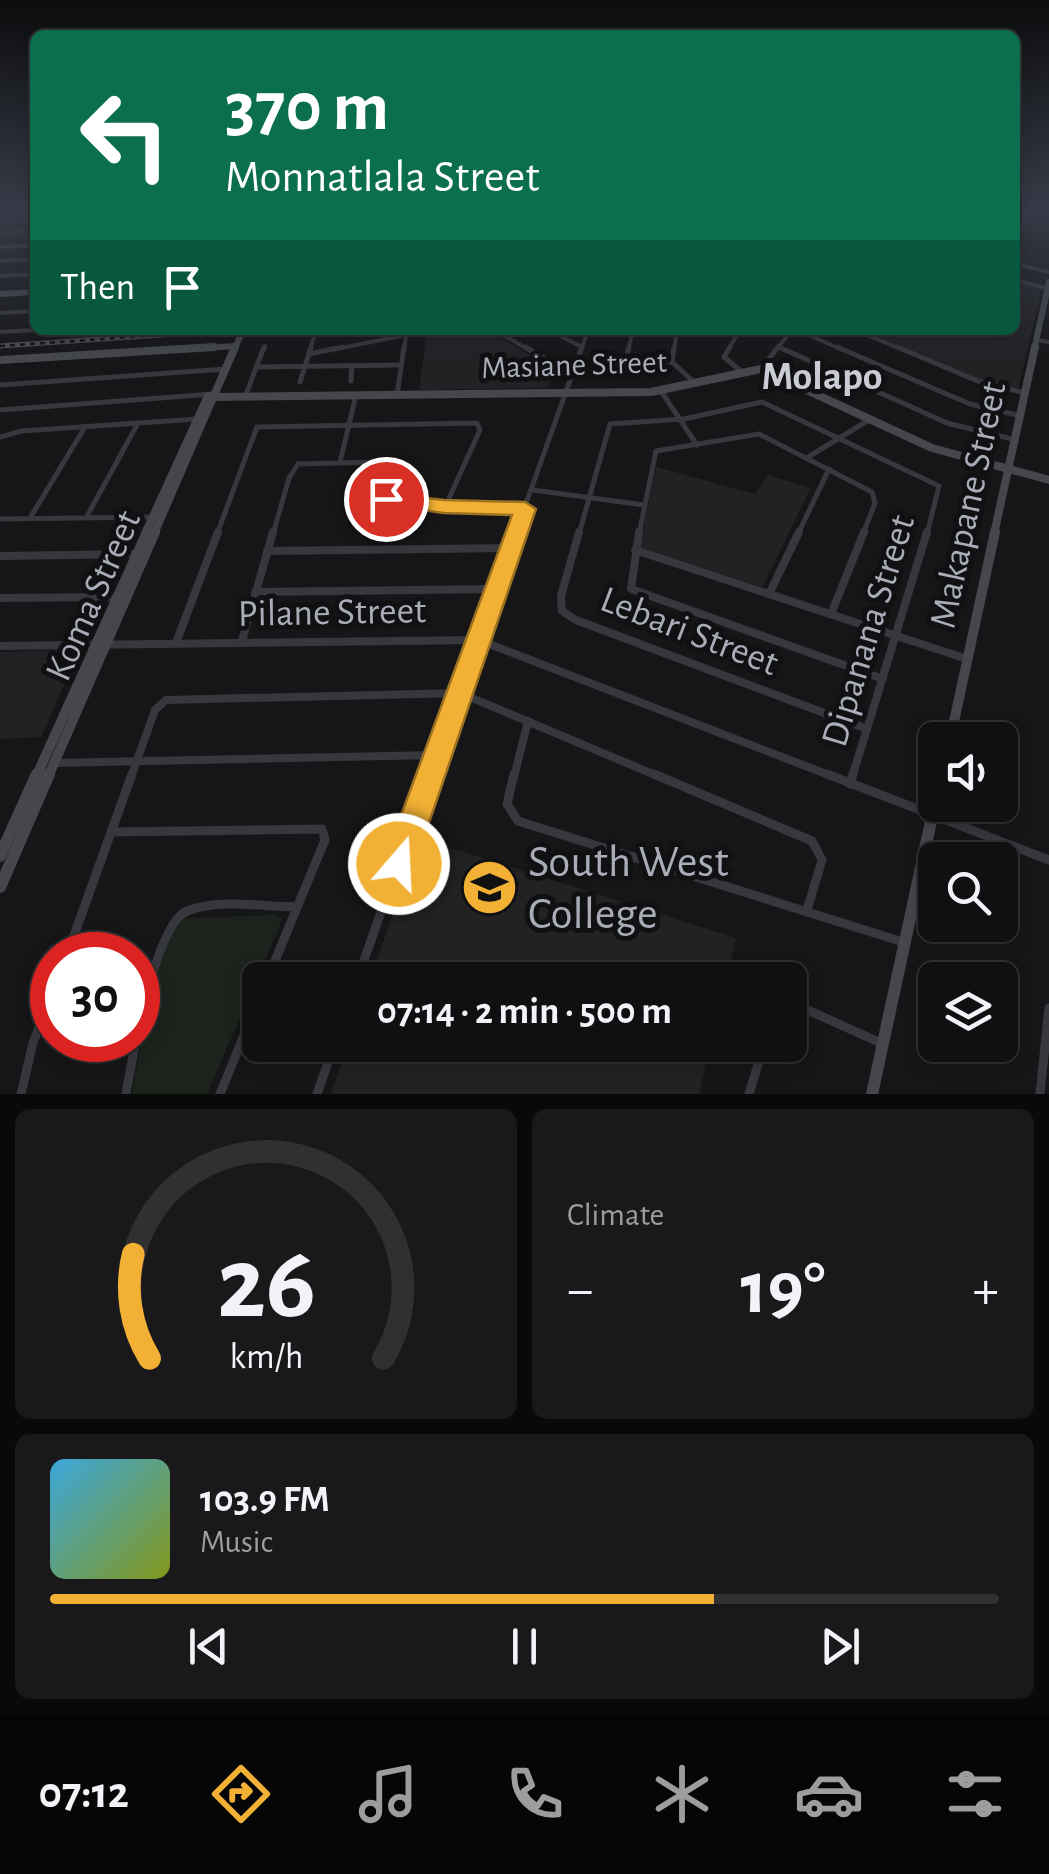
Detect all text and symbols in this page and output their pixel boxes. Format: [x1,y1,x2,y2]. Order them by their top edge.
icon: left [60,70,190,200]
text: 370 m [225,73,389,143]
text: Monnatlala Street [225,155,540,200]
icon: arrive [155,260,210,315]
text: Then [60,269,135,307]
street label: Masiane Street [481,346,667,384]
district label: Molapo [761,357,883,397]
street label: Makapane Street [924,378,1014,632]
pin [344,457,429,542]
icon: arrive [359,472,414,527]
street label: Koma Street [40,505,148,687]
street label: Dipanana Street [816,511,922,751]
street label: Lebari Street [595,581,783,683]
street label: Pilane Street [237,592,427,634]
map controls [918,722,1018,1062]
button: sound [918,722,1018,822]
position arrow [347,812,451,916]
place label: South West College [528,840,729,937]
button: search [918,842,1018,942]
school or university icon: South West College [459,858,519,918]
speed limit sign: 30 [30,932,160,1062]
button: layers [918,962,1018,1062]
text: 07:14 · 2 min · 500 m [377,993,672,1031]
text: Climate [567,1199,664,1231]
text: 26 [216,1233,316,1337]
text: 19° [740,1252,826,1327]
text: − [567,1263,593,1318]
text: + [973,1263,999,1318]
text: km/h [229,1339,303,1375]
text: 103.9 FM [200,1481,330,1519]
text: Music [200,1526,273,1558]
icon: previous [181,1619,236,1674]
icon: pause [497,1619,552,1674]
icon: next [813,1619,868,1674]
icon: directions [206,1759,276,1829]
icon: music [353,1759,423,1829]
icon: phone [500,1759,570,1829]
icon: climate [647,1759,717,1829]
icon: car [794,1759,864,1829]
icon: filters [940,1759,1010,1829]
text: 07:12 [38,1771,129,1816]

